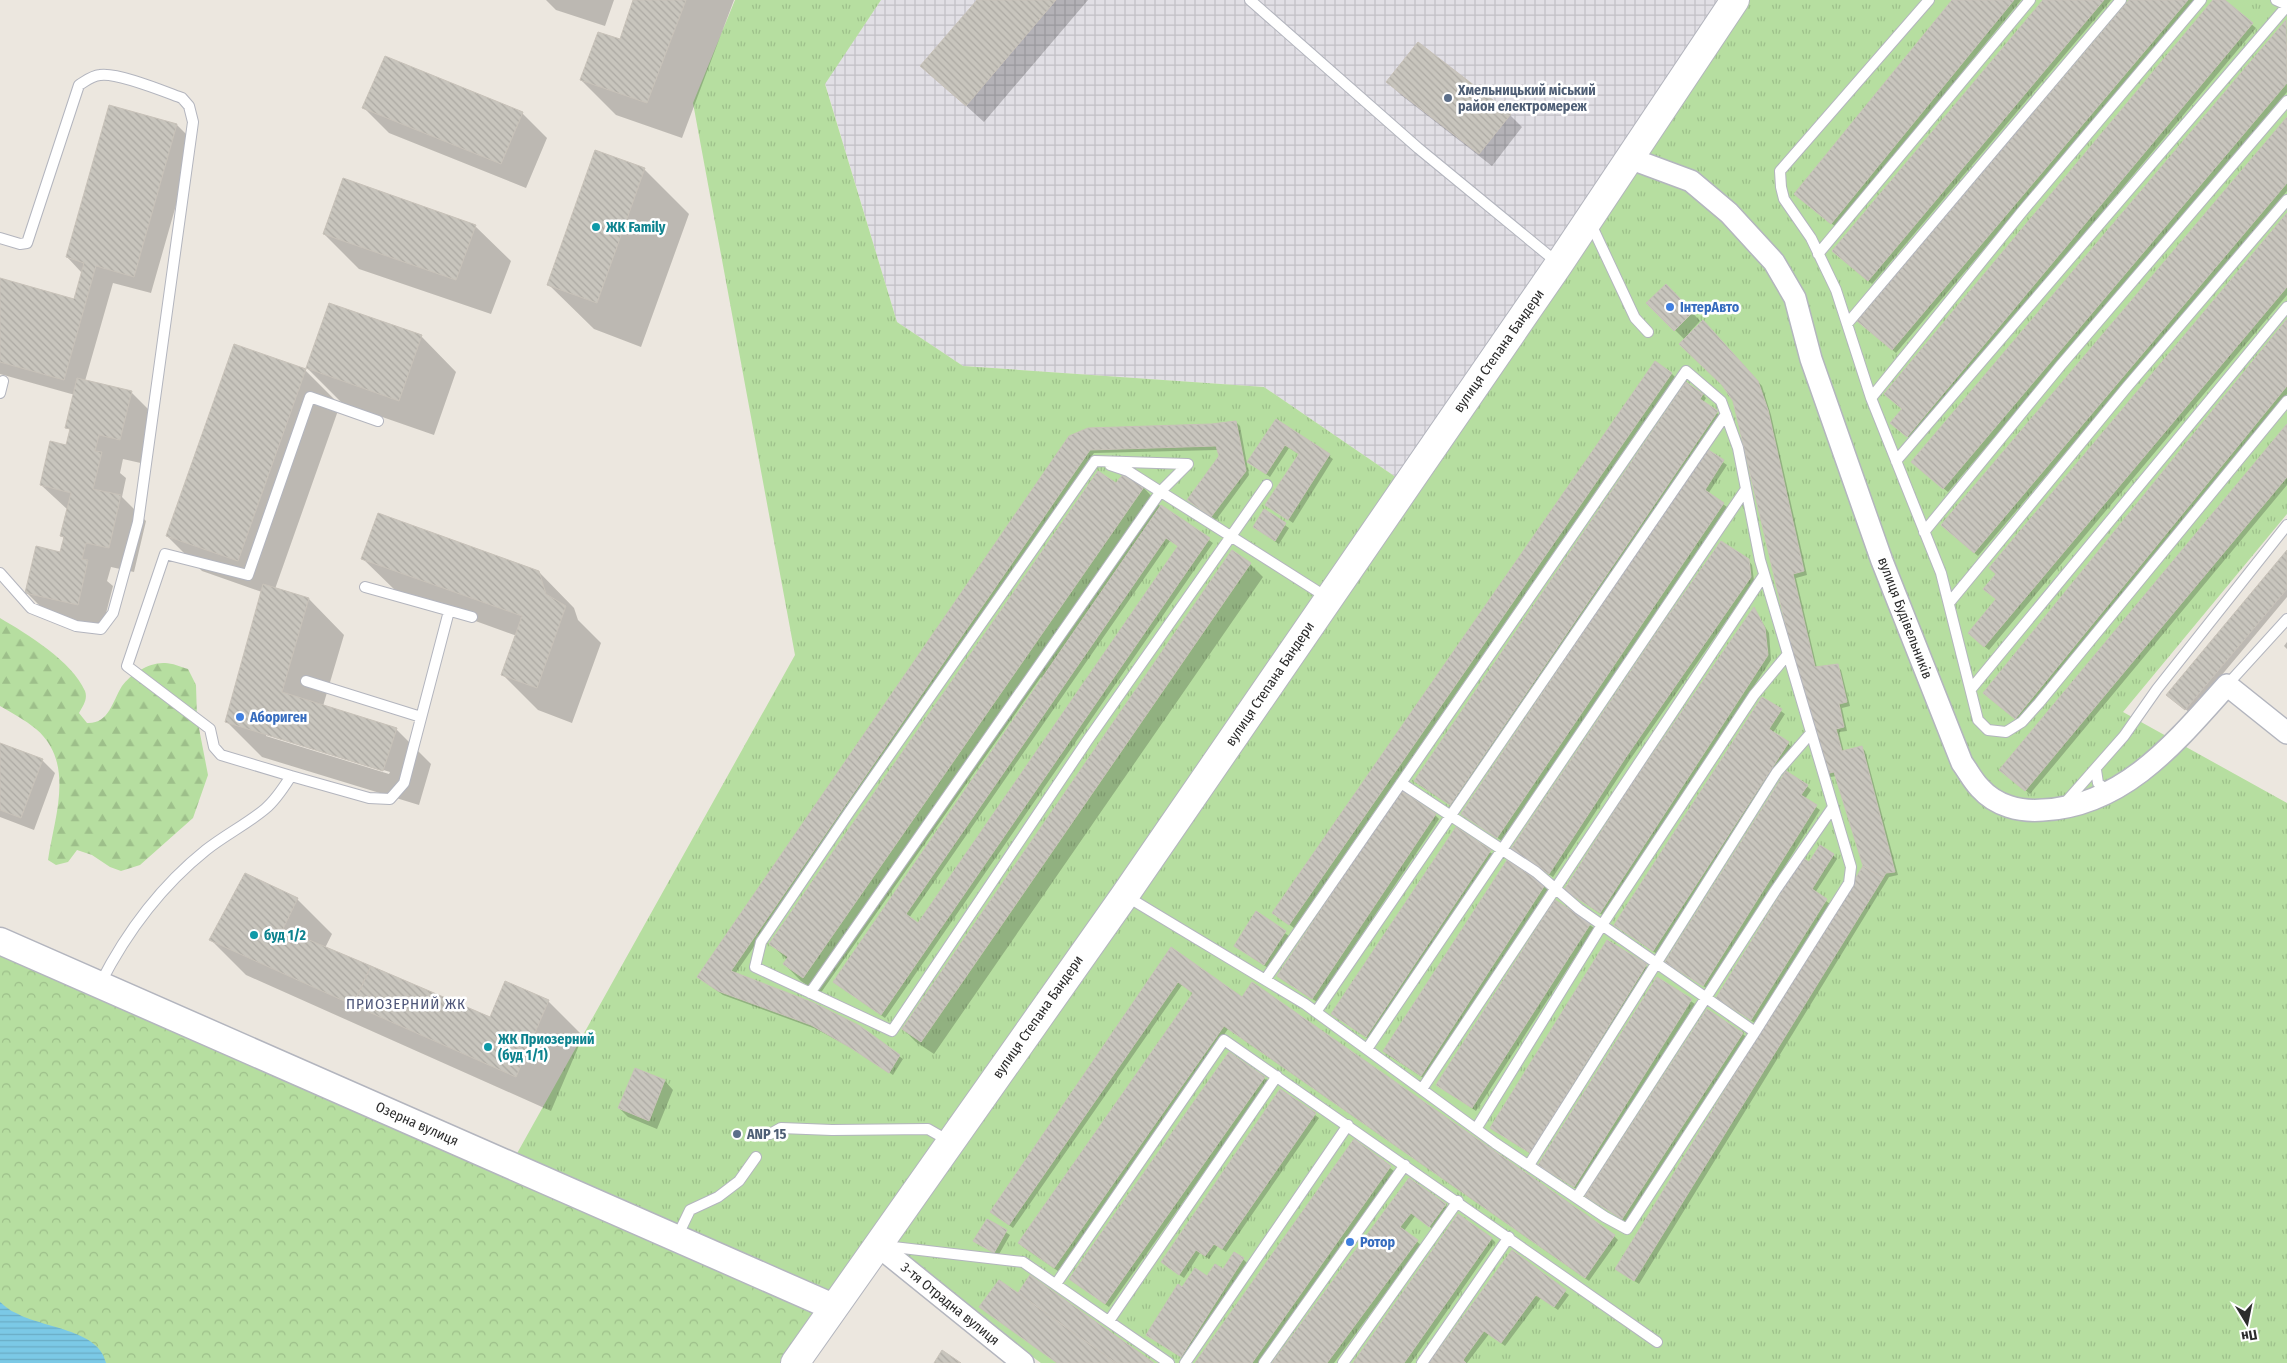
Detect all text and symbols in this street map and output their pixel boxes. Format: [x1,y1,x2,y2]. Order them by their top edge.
place label: Хмельницький міський район електромереж [1457,82,1596,115]
marker: Хмельницький міський район електромереж [1442,92,1454,104]
place label: ЖК Family [605,219,666,236]
marker: ЖК Family [590,221,602,233]
street label: вулиця Степана Бандери [1450,286,1548,416]
place label: ІнтерАвто [1680,299,1740,316]
marker: ІнтерАвто [1664,301,1676,313]
street label: вулиця Будівельників [1874,555,1936,681]
street label: вулиця Степана Бандери [1222,619,1318,749]
place label: Абориген [249,709,307,726]
marker: Абориген [234,711,246,723]
place label: буд 1/2 [264,927,307,944]
marker: буд 1/2 [248,929,260,941]
street label: вулиця Степана Бандери [989,952,1087,1082]
district label: ПРИОЗЕРНИЙ ЖК [346,995,466,1013]
place label: ЖК Приозерний (буд 1/1) [497,1031,594,1064]
marker: ЖК Приозерний (буд 1/1) [482,1041,494,1053]
street label: Озерна вулиця [373,1098,461,1150]
place label: ANP 15 [746,1126,786,1143]
marker: ANP 15 [731,1128,743,1140]
place label: Ротор [1360,1234,1395,1251]
marker: Ротор [1344,1236,1356,1248]
street label: 3-тя Отрадна вулиця [897,1259,1003,1349]
north arrow [2222,1298,2272,1348]
text: Пн [2240,1326,2258,1345]

